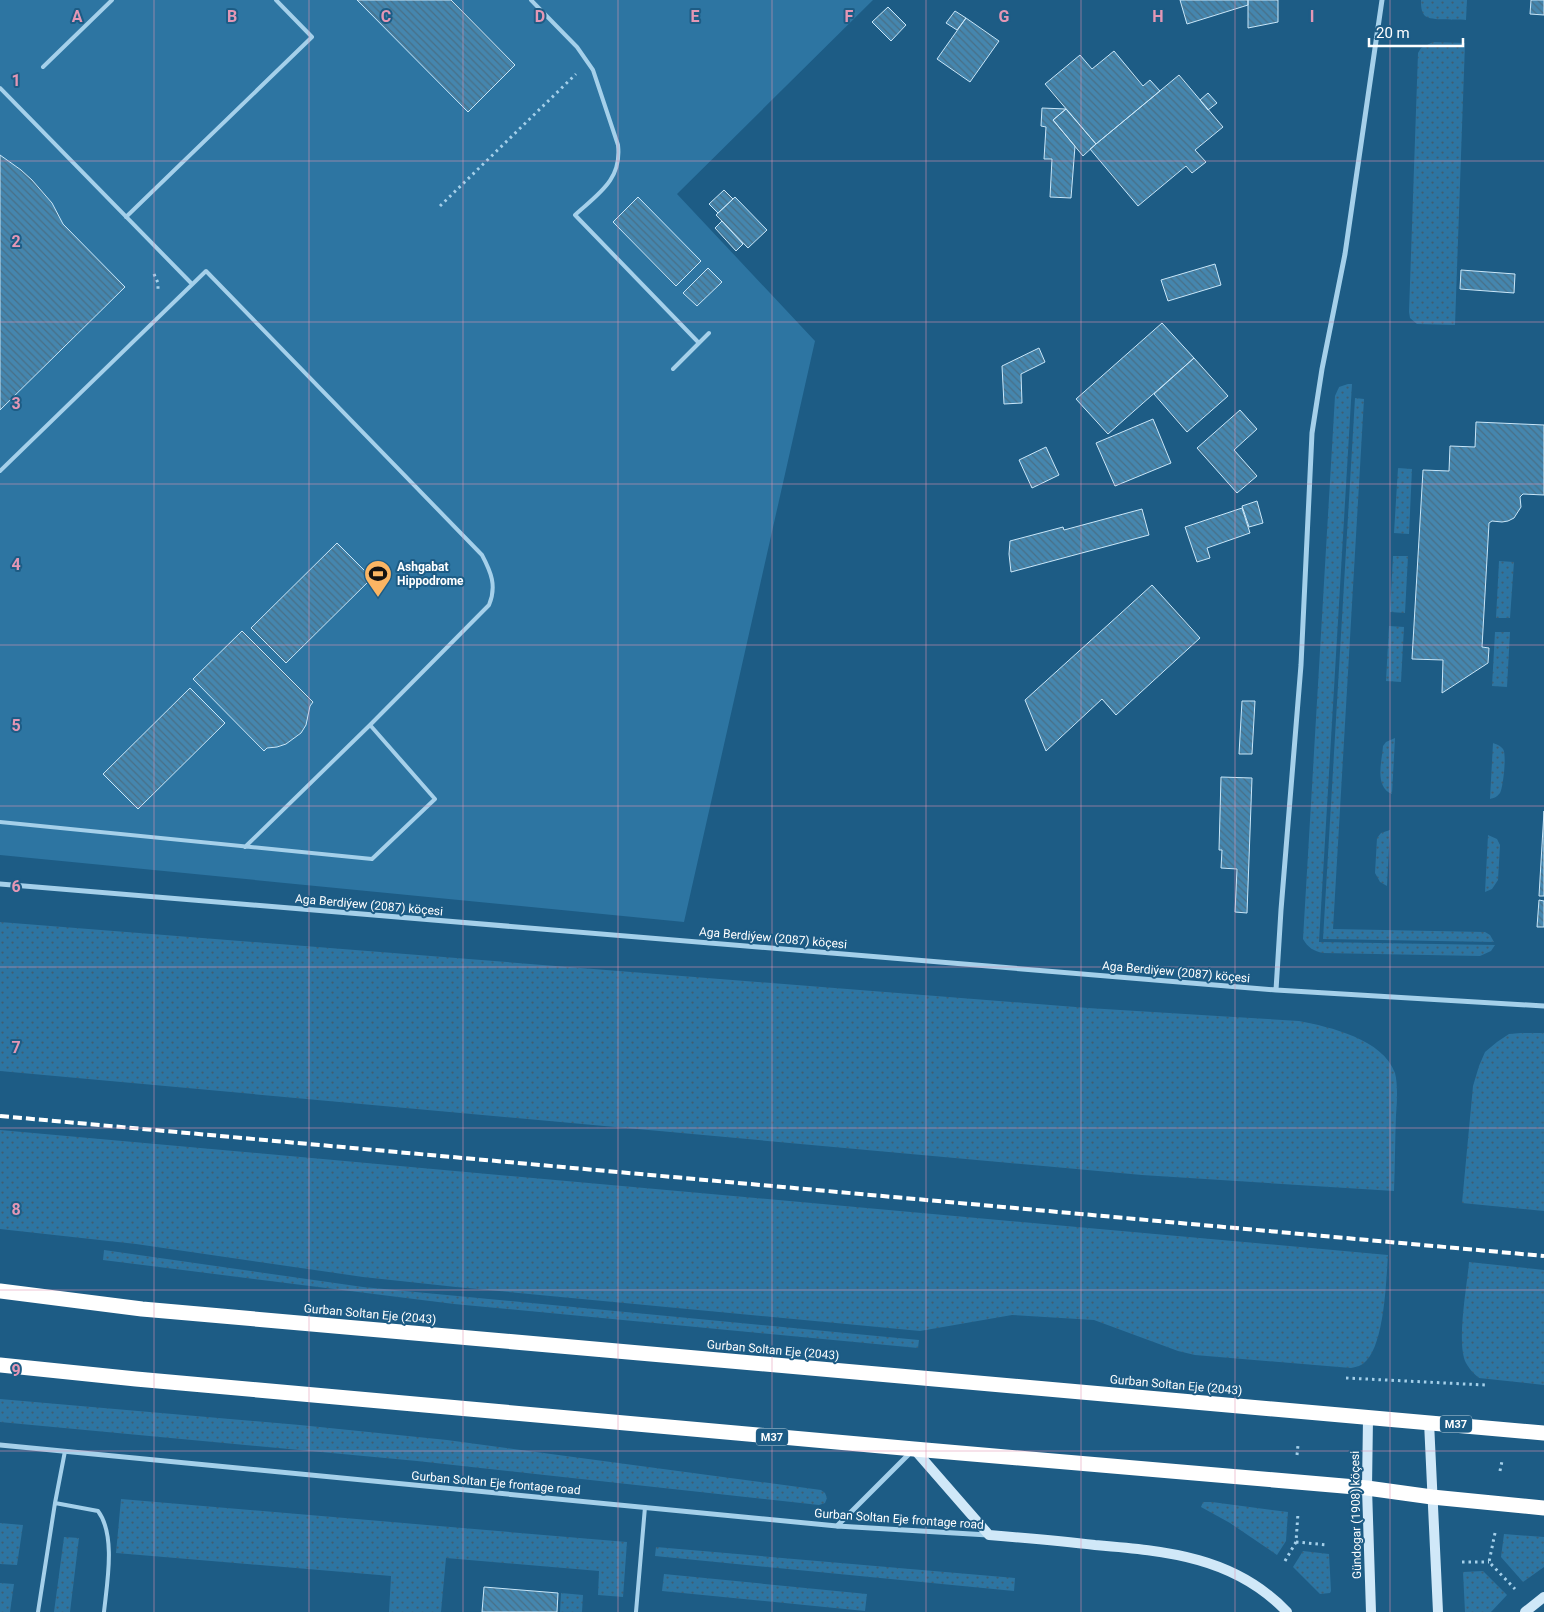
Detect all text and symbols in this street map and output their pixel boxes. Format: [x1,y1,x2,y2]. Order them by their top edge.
text: A [72,7,83,26]
text: B [227,7,237,26]
text: C [381,7,391,26]
text: D [535,7,545,26]
text: E [691,7,700,26]
text: F [845,7,854,26]
text: G [999,7,1010,26]
text: H [1152,7,1164,26]
text: I [1310,7,1314,26]
scale bar [1369,15,1463,47]
text: 20 m [1376,24,1410,42]
text: 1 [11,71,21,90]
text: 2 [11,232,21,251]
text: 3 [11,394,21,413]
text: 4 [11,555,21,574]
sports icon: Ashgabat Hippodrome [363,559,393,598]
place label: Ashgabat Hippodrome [397,560,464,588]
text: 5 [11,716,21,735]
text: 6 [11,877,21,896]
street label: Aga Berdiýew (2087) köçesi [294,892,444,918]
street label: Aga Berdiýew (2087) köçesi [698,925,848,951]
street label: Aga Berdiýew (2087) köçesi [1101,959,1251,985]
text: 7 [11,1038,21,1057]
text: 8 [11,1200,21,1219]
street label: Gurban Soltan Eje (2043) [303,1301,437,1327]
street label: Gurban Soltan Eje (2043) [706,1337,840,1363]
text: 9 [11,1361,21,1380]
street label: Gurban Soltan Eje (2043) [1109,1372,1243,1398]
road number: M37 [1440,1416,1472,1432]
road number: M37 [756,1428,788,1445]
street label: Gündogar (1908) köçesi [1348,1451,1364,1579]
street label: Gurban Soltan Eje frontage road [411,1469,581,1497]
street label: Gurban Soltan Eje frontage road [814,1506,984,1532]

